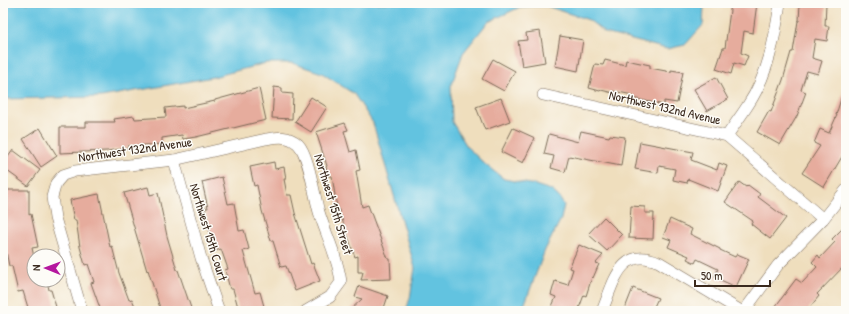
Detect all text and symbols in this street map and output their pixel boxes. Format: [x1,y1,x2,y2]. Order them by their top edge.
street label: Northwest 132nd Avenue [607,85,723,129]
street label: Northwest 132nd Avenue [77,132,193,166]
street label: Northwest 15th Street [310,152,358,257]
street label: Northwest 15th Court [186,181,233,283]
north arrow [26,248,66,288]
scale bar [695,262,770,288]
text: N [29,265,43,271]
text: 50 m [701,267,722,284]

